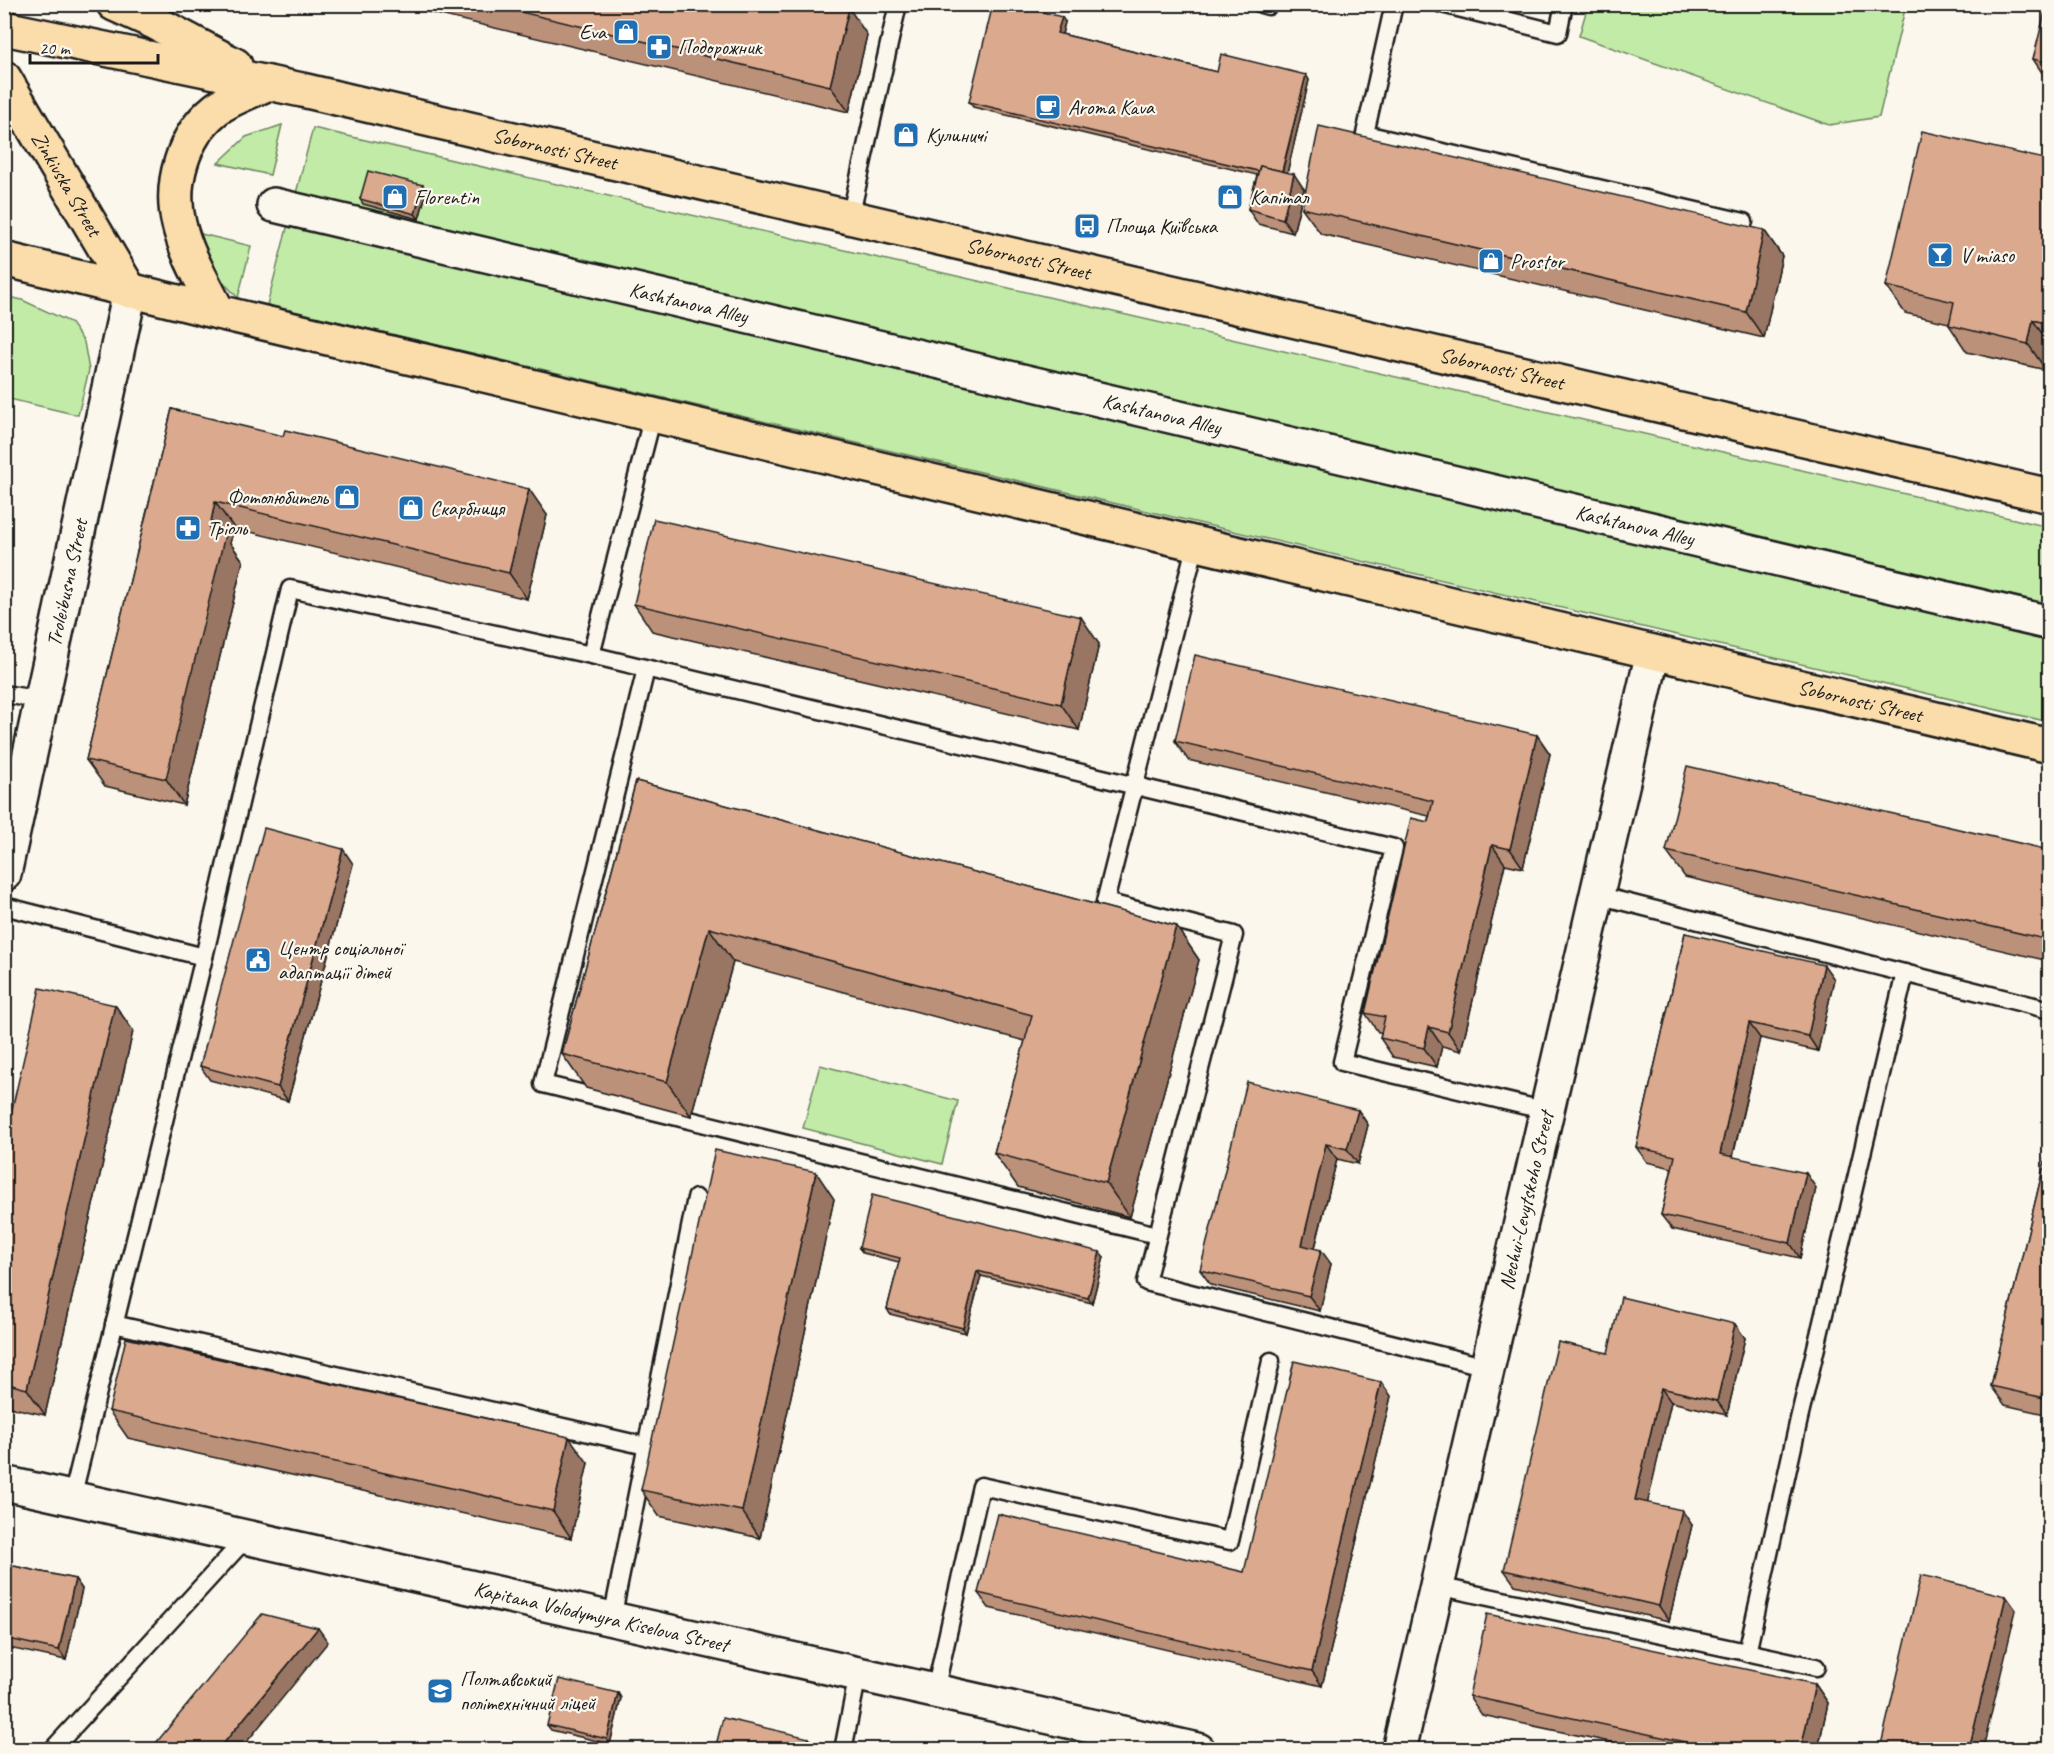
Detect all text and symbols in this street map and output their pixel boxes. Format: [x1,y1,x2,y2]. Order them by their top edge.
shop icon: Eva [611,17,641,47]
place label: Eva [579,19,608,45]
scale bar [30,27,158,65]
pharmacy icon: Подорожник [644,32,674,62]
place label: Подорожник [678,34,764,60]
text: 20 m [39,37,72,59]
cafe icon: Aroma Kava [1033,92,1063,122]
place label: Aroma Kava [1068,94,1156,120]
shop icon: Кулиничі [891,120,921,150]
street label: Sobornosti Street [490,122,622,176]
place label: Кулиничі [926,122,989,148]
street label: Zinkivska Street [26,127,109,243]
shop icon: Florentin [380,182,410,212]
shop icon: Капітал [1215,182,1245,212]
place label: Florentin [414,184,480,210]
place label: Капітал [1250,184,1310,210]
bus stop icon: Площа Київська [1072,211,1102,241]
place label: Площа Київська [1106,213,1219,239]
street label: Sobornosti Street [964,232,1095,286]
bar icon: V miaso [1925,240,1955,270]
place label: V miaso [1960,242,2016,268]
shop icon: Prostor [1476,246,1506,276]
place label: Prostor [1510,248,1566,274]
street label: Kashtanova Alley [627,276,752,329]
street label: Sobornosti Street [1437,342,1568,396]
street label: Kashtanova Alley [1100,387,1225,441]
shop icon: Фотолюбитель [332,482,362,512]
place label: Фотолюбитель [227,484,330,510]
shop icon: Скарбниця [396,493,426,523]
place label: Скарбниця [430,495,506,521]
street label: Kashtanova Alley [1573,499,1698,552]
pharmacy icon: Тріоль [173,513,203,543]
street label: Troleibusna Street [41,515,94,649]
place label: Тріоль [207,515,248,541]
street label: Sobornosti Street [1795,674,1927,729]
place label: Центр соціальної адаптації дітей [278,935,407,985]
public building icon: Центр соціальної адаптації дітей [243,945,273,975]
street label: Nechui-Levytskoho Street [1493,1106,1560,1292]
street label: Kapitana Volodymyra Kiselova Street [472,1576,734,1658]
place label: Полтавський політехнічний ліцей [460,1666,597,1716]
school or university icon: Полтавський політехнічний ліцей [425,1676,455,1706]

